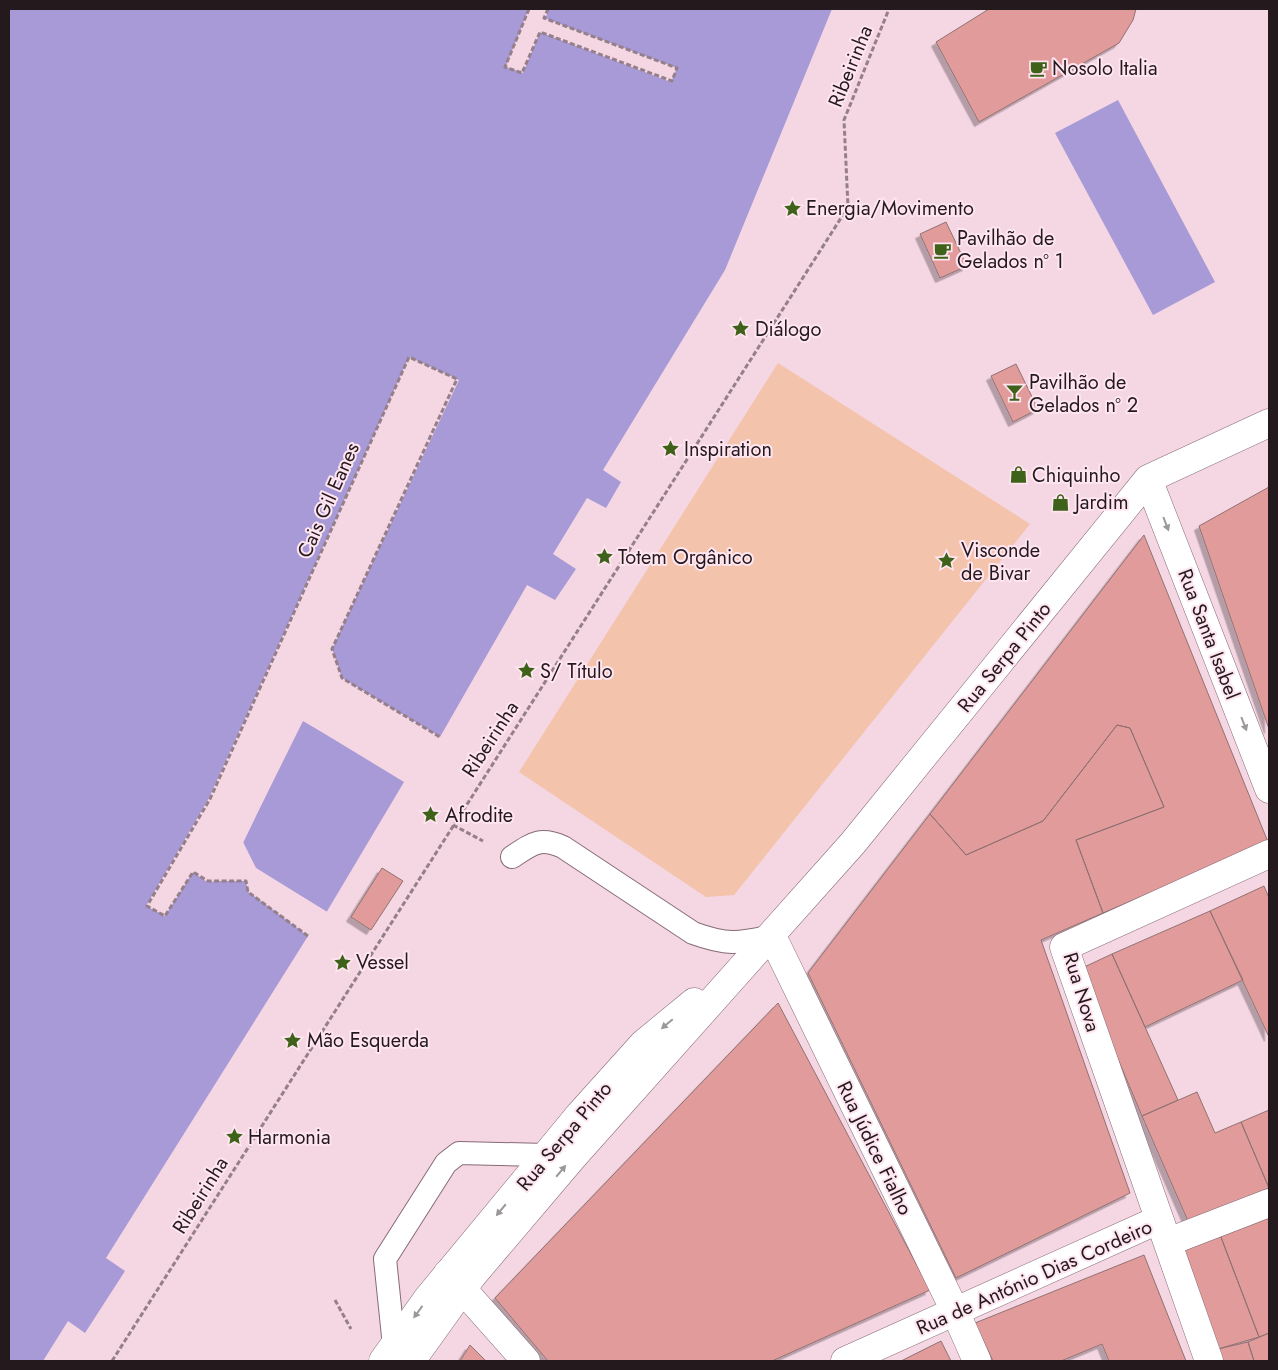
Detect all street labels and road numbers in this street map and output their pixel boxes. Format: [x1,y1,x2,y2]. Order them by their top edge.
street label: Ribeirinha [821,21,880,111]
street label: Cais Gil Eanes [290,438,367,562]
street label: Rua Santa Isabel [1170,565,1247,704]
street label: Rua Serpa Pinto [951,596,1058,719]
street label: Ribeirinha [455,695,526,783]
street label: Rua Nova [1056,949,1107,1036]
street label: Rua Serpa Pinto [510,1075,619,1197]
street label: Rua Júdice Fialho [830,1076,920,1220]
street label: Ribeirinha [165,1151,236,1239]
street label: Rua de António Dias Cordeiro [912,1212,1157,1343]

